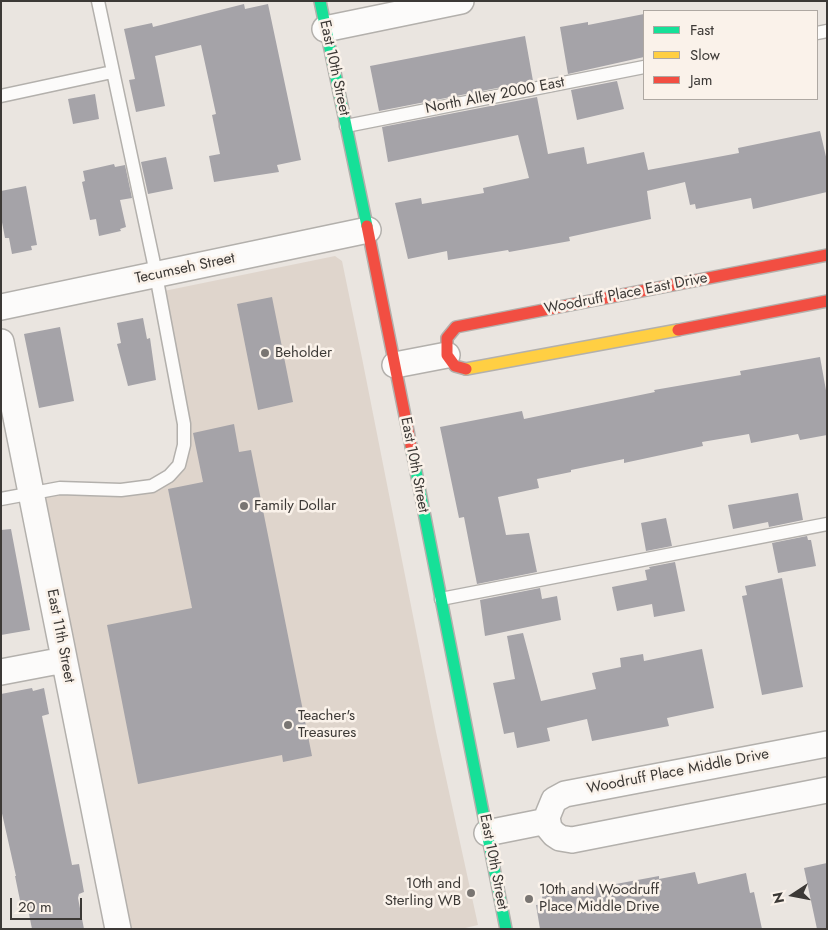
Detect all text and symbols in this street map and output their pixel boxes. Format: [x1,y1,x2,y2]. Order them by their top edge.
legend [643,10,818,100]
street label: East 10th Street [315,19,353,117]
text: Fast [690,19,714,41]
text: Slow [690,44,720,66]
text: Jam [690,69,713,91]
street label: North Alley 2000 East [424,74,566,118]
street label: Tecumseh Street [133,250,237,288]
street label: Woodruff Place East Drive [543,269,709,319]
place label: Beholder [275,344,332,362]
marker: Beholder [259,347,271,359]
street label: East 10th Street [396,416,432,514]
place label: Family Dollar [254,497,336,515]
marker: Family Dollar [238,500,250,512]
street label: East 11th Street [42,588,78,684]
place label: Teacher's Treasures [298,707,356,742]
marker: Teacher's Treasures [282,719,294,731]
street label: Woodruff Place Middle Drive [585,746,771,798]
street label: East 10th Street [475,813,511,911]
north arrow [768,870,818,920]
place label: 10th and Sterling WB [385,875,461,910]
place label: 10th and Woodruff Place Middle Drive [539,881,659,916]
marker: 10th and Sterling WB [465,887,477,899]
scale bar [12,888,85,920]
text: N [767,890,789,905]
marker: 10th and Woodruff Place Middle Drive [523,893,535,905]
text: 20 m [18,896,52,918]

